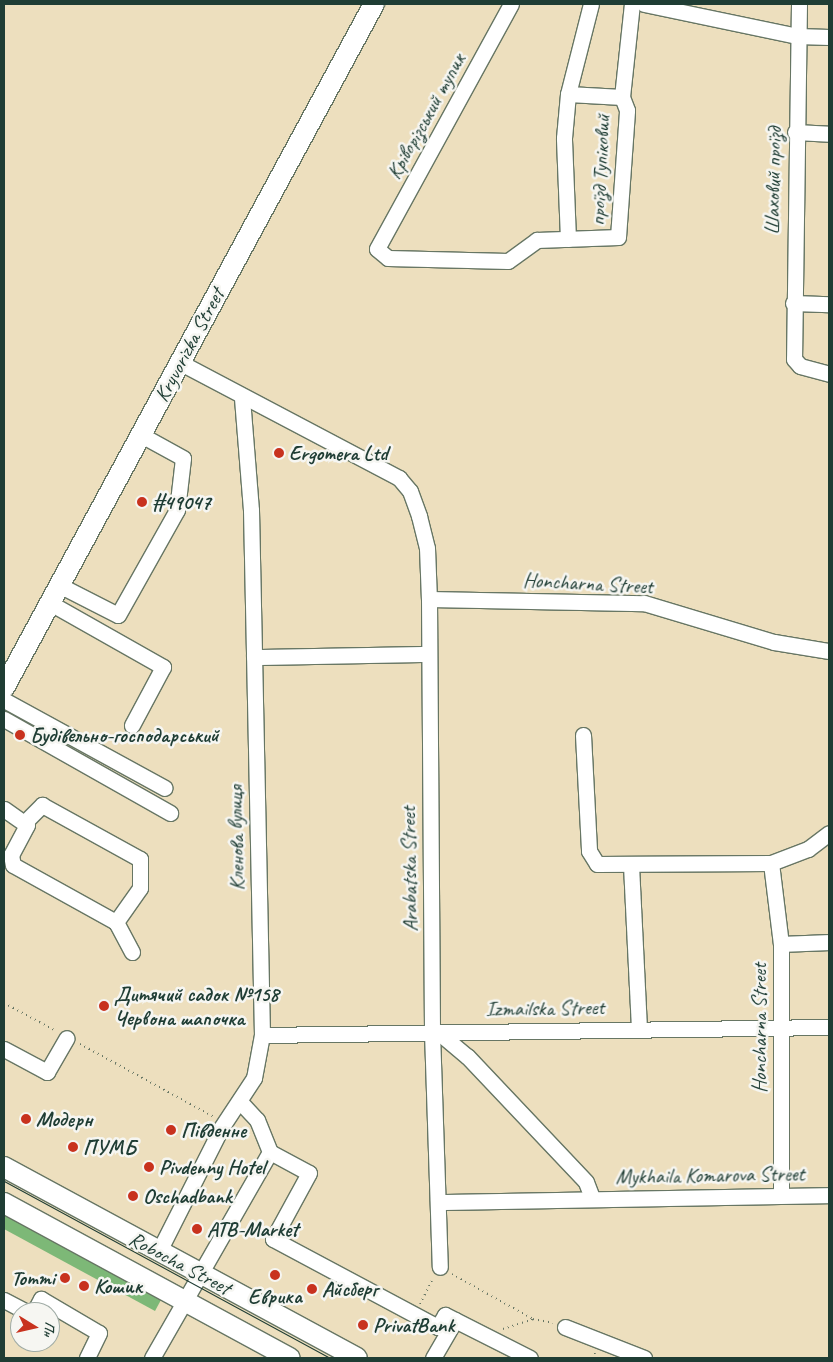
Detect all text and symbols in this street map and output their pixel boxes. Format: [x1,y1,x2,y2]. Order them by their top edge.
street label: Кріворізський тупик [381,49,471,183]
street label: проїзд Тупіковий [584,114,616,226]
street label: Шаховий проїзд [759,127,787,235]
street label: Kryvorizka Street [149,284,229,406]
place label: Ergomera Ltd [289,440,388,466]
marker: Ergomera Ltd [273,447,285,459]
place label: #49047 [152,489,211,515]
marker: #49047 [136,496,148,508]
street label: Honcharna Street [522,567,654,599]
place label: Будівельно-господарський [30,722,219,748]
marker: Будівельно-господарський [14,729,26,741]
street label: Кленова вулиця [222,785,250,891]
street label: Arabatska Street [395,806,423,932]
street label: Honcharna Street [746,963,772,1093]
place label: Дитячий садок №158 Червона шапочка [114,981,279,1031]
street label: Izmailska Street [485,994,605,1022]
marker: Дитячий садок №158 Червона шапочка [98,1000,110,1012]
place label: Модерн [36,1106,93,1132]
marker: Модерн [20,1113,32,1125]
place label: Південне [181,1117,246,1143]
marker: Південне [165,1124,177,1136]
place label: ПУМБ [83,1134,136,1160]
marker: ПУМБ [67,1141,79,1153]
place label: Pivdenny Hotel [159,1154,265,1180]
marker: Pivdenny Hotel [143,1161,155,1173]
street label: Mykhaila Komarova Street [616,1161,804,1189]
place label: Oschadbank [143,1183,232,1209]
marker: Oschadbank [127,1190,139,1202]
place label: ATB-Market [207,1216,298,1242]
marker: ATB-Market [191,1223,203,1235]
street label: Robocha Street [125,1226,235,1300]
place label: Тотті [11,1265,55,1291]
marker: Еврика [269,1269,281,1281]
marker: Тотті [59,1272,71,1284]
place label: Кошик [94,1273,142,1299]
place label: Айсберг [322,1276,378,1302]
marker: Кошик [78,1280,90,1292]
place label: Еврика [248,1283,302,1309]
marker: Айсберг [306,1283,318,1295]
north arrow [10,1302,60,1352]
place label: PrivatBank [373,1312,454,1338]
marker: PrivatBank [357,1319,369,1331]
text: Пн [40,1321,59,1338]

